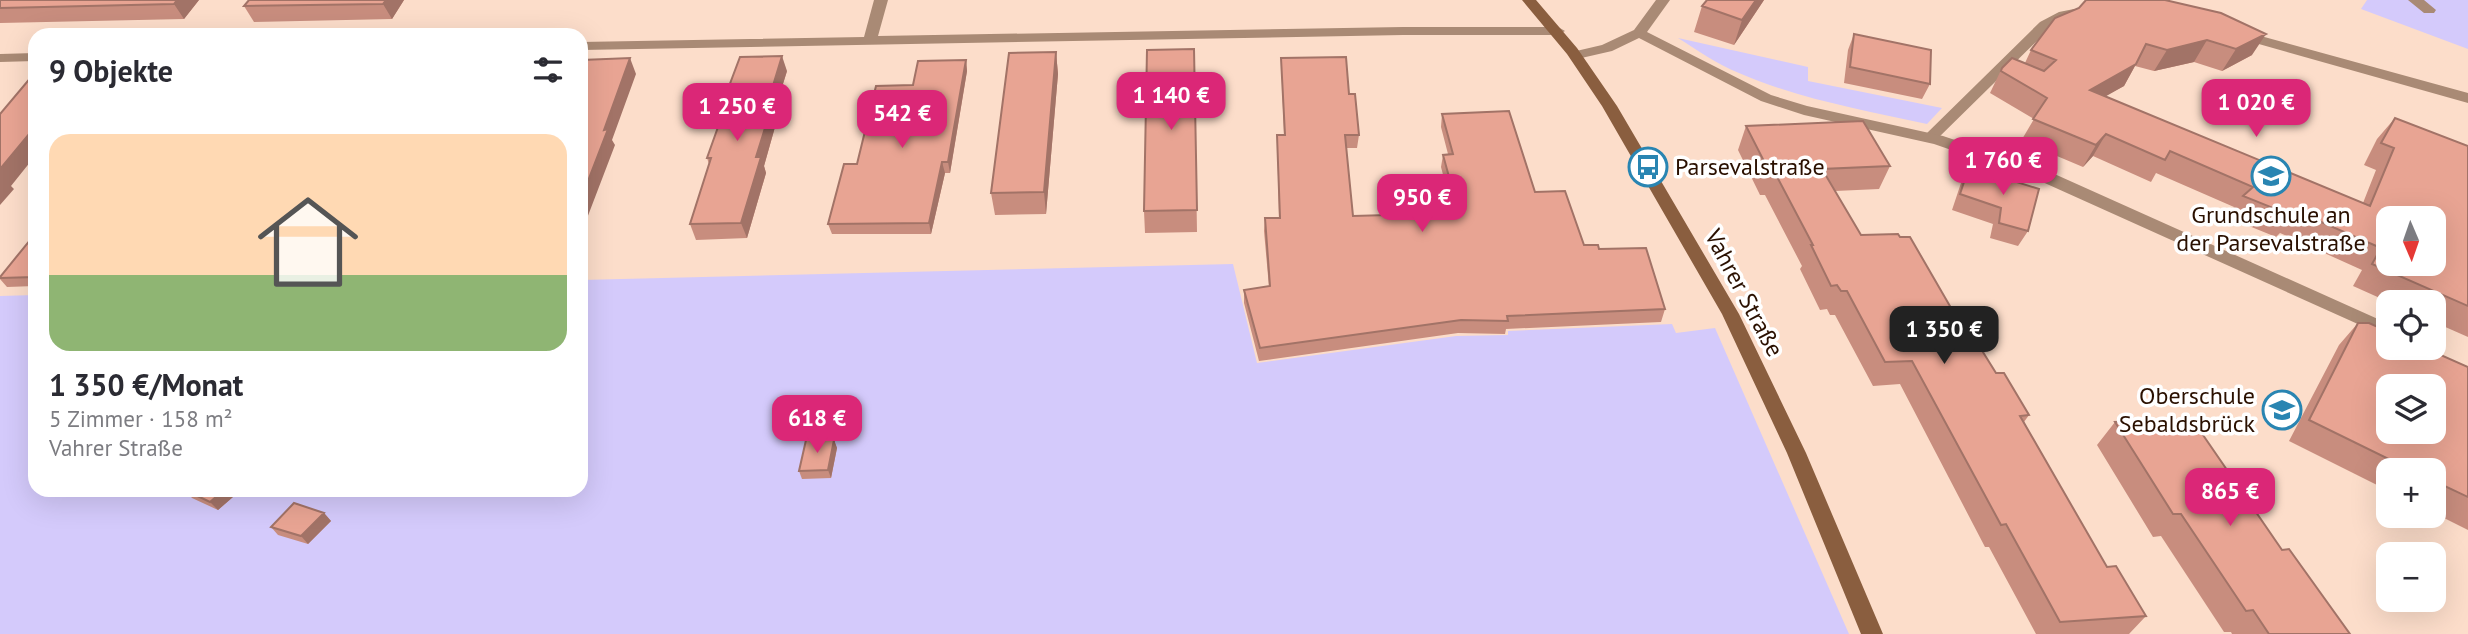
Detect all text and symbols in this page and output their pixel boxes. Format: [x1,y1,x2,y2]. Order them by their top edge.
text: 9 Objekte [49,51,173,90]
icon: filters [529,51,567,89]
pin: 1 140 € [1106,72,1236,132]
text: 1 140 € [1133,80,1209,109]
pin: 1 020 € [2191,80,2321,139]
pin: 1 250 € [672,83,802,143]
text: 1 020 € [2218,87,2294,116]
pin: 542 € [853,90,951,150]
text: 1 250 € [699,91,775,120]
text: 542 € [873,98,931,127]
pin: 1 760 € [1938,138,2068,197]
text: 1 760 € [1965,145,2041,174]
bus stop icon: Parsevalstraße [1627,146,1669,188]
place label: Parsevalstraße [1675,151,1825,182]
school or university icon: Grundschule an der Parsevalstraße [2250,155,2292,197]
pin: 950 € [1373,174,1471,234]
icon: home [245,179,371,305]
text: 950 € [1393,182,1451,211]
place label: Grundschule an der Parsevalstraße [2176,199,2366,258]
north arrow [2376,206,2446,276]
map controls [2376,206,2446,612]
street label: Vahrer Straße [1697,223,1791,362]
button: locate [2376,290,2446,360]
pin: 1 350 € [1879,306,2009,366]
text: 1 350 € [1906,314,1982,343]
text: 1 350 €/Monat [49,365,243,404]
button: layers [2376,374,2446,444]
place label: Oberschule Sebaldsbrück [2119,380,2256,439]
school or university icon: Oberschule Sebaldsbrück [2261,389,2303,431]
pin: 618 € [768,396,866,455]
text: 618 € [788,403,846,432]
text: 5 Zimmer · 158 m² [49,404,233,433]
text: Vahrer Straße [49,433,183,462]
button: + [2376,458,2446,528]
pin: 865 € [2181,468,2279,528]
text: 865 € [2201,476,2259,505]
button: − [2376,542,2446,612]

